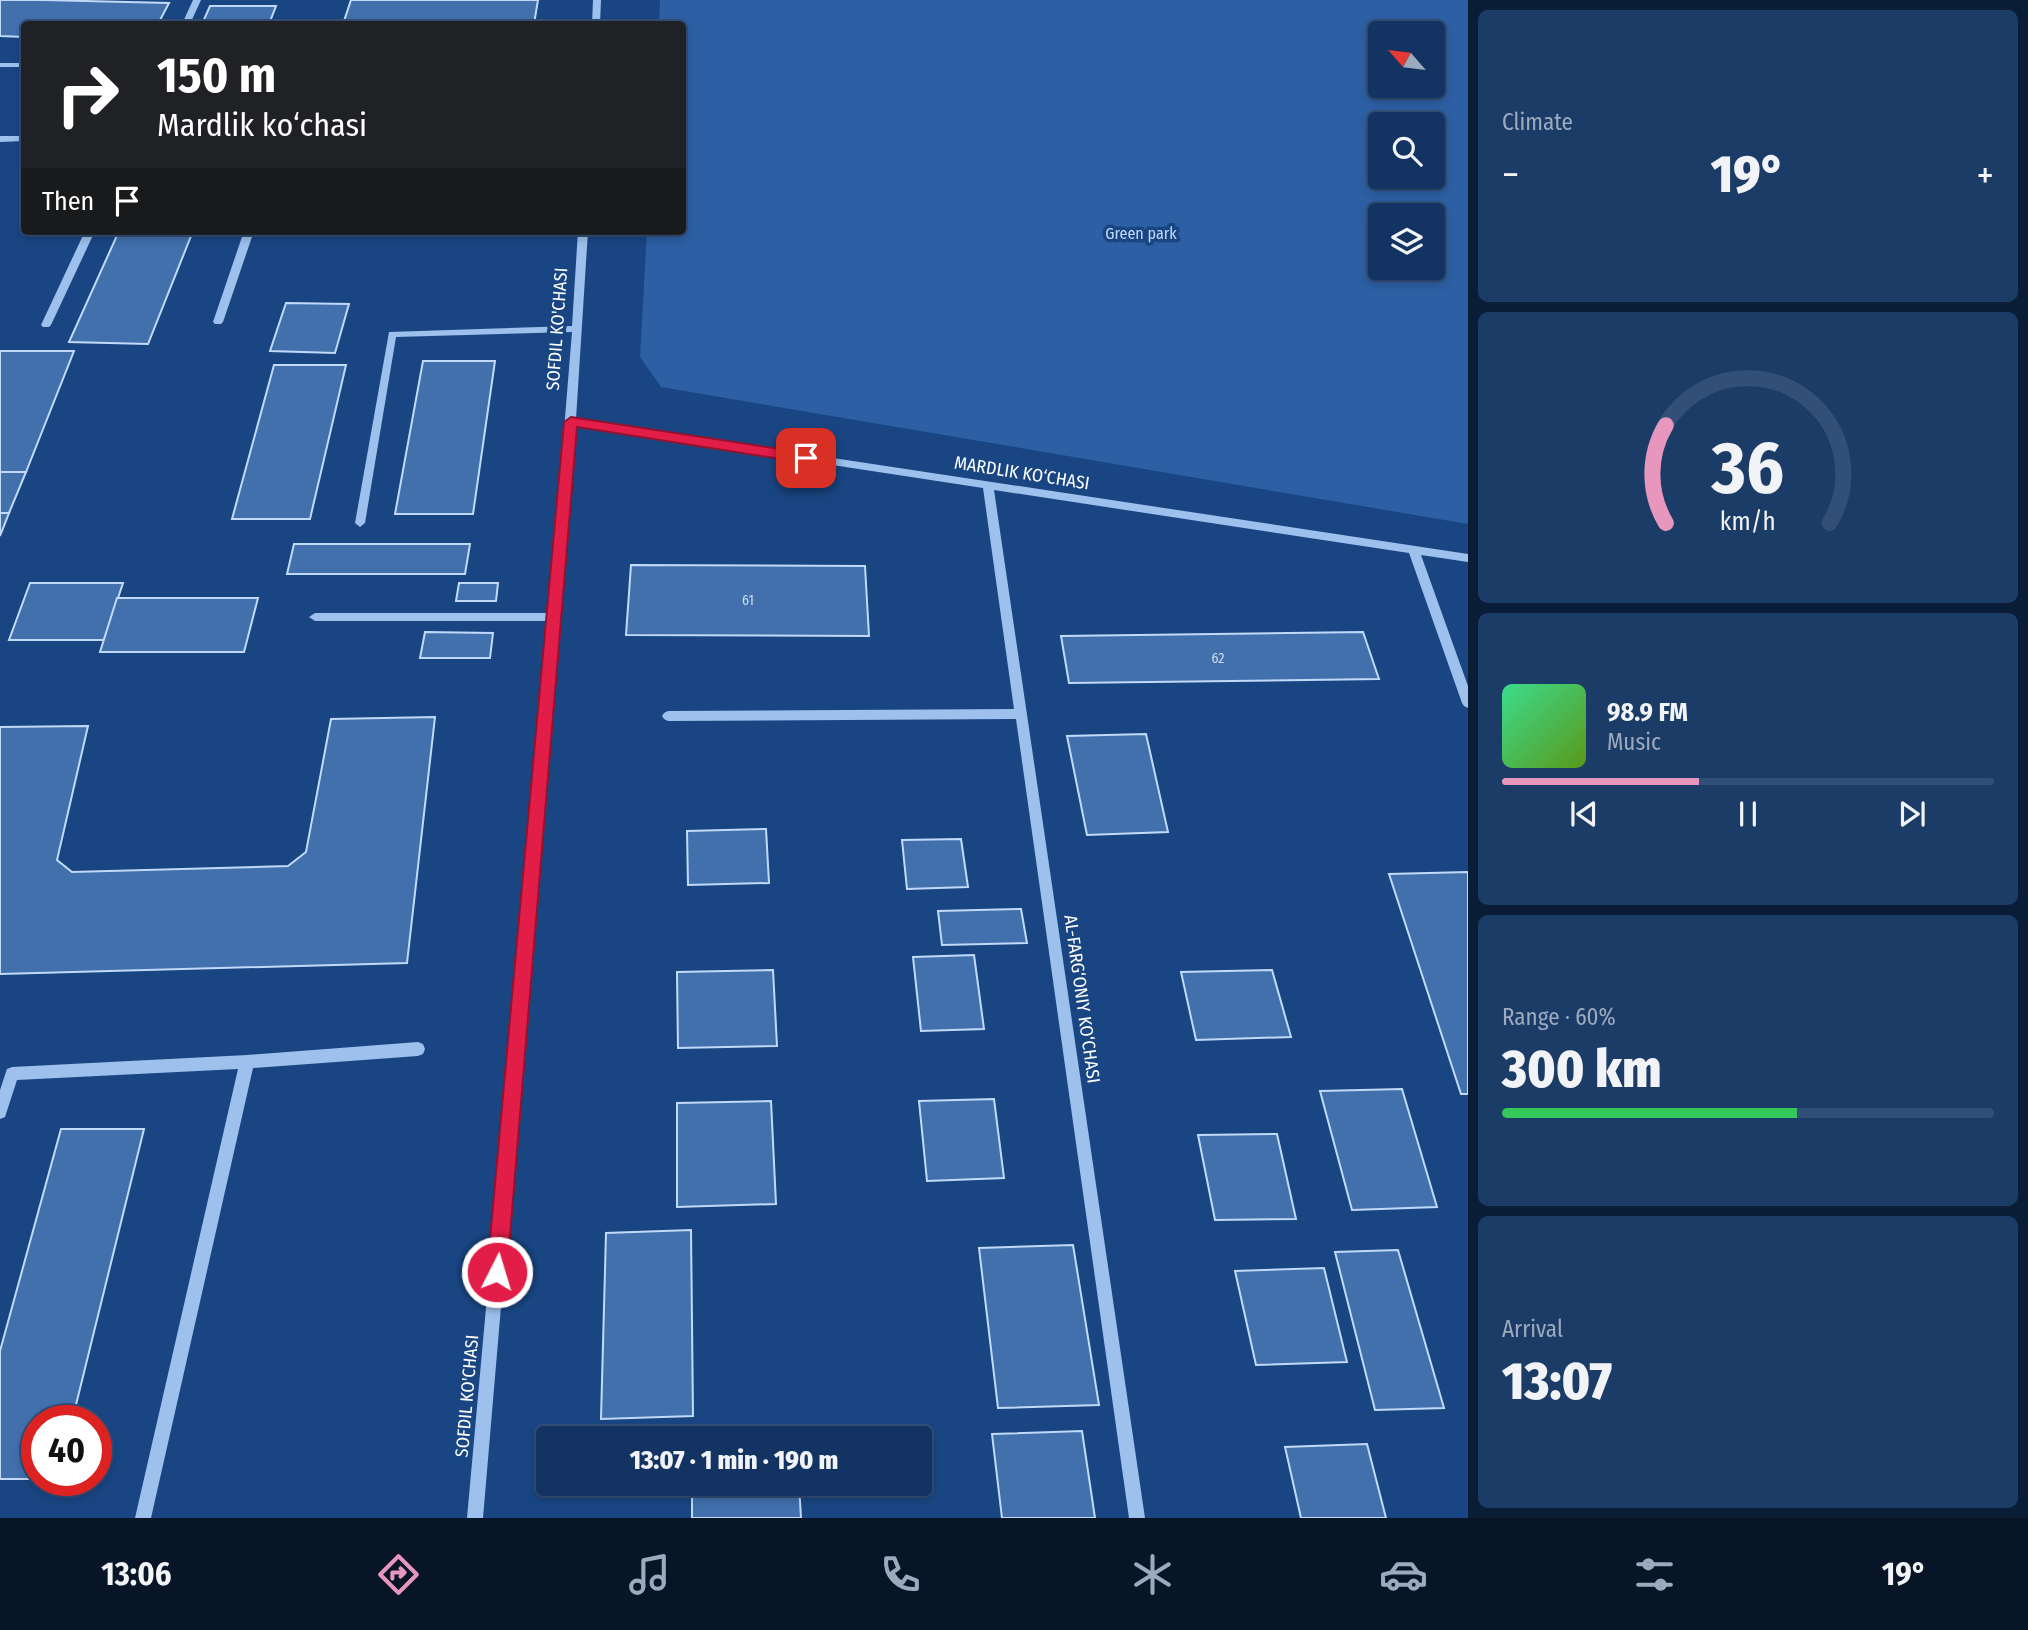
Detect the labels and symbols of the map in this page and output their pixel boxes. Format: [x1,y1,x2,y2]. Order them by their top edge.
north arrow [1368,21,1446,98]
park label: Green park [1105,224,1177,243]
street label: SOFDIL KO'CHASI [542,267,572,391]
pin [776,428,836,488]
street label: MARDLIK KO‘CHASI [953,451,1091,495]
house number: 61 [742,592,754,609]
house number: 62 [1212,650,1225,667]
street label: AL-FARG‘ONIY KO‘CHASI [1059,913,1105,1085]
position arrow [460,1235,534,1309]
street label: SOFDIL KO'CHASI [451,1334,483,1458]
speed limit sign: 40 [21,1405,112,1496]

